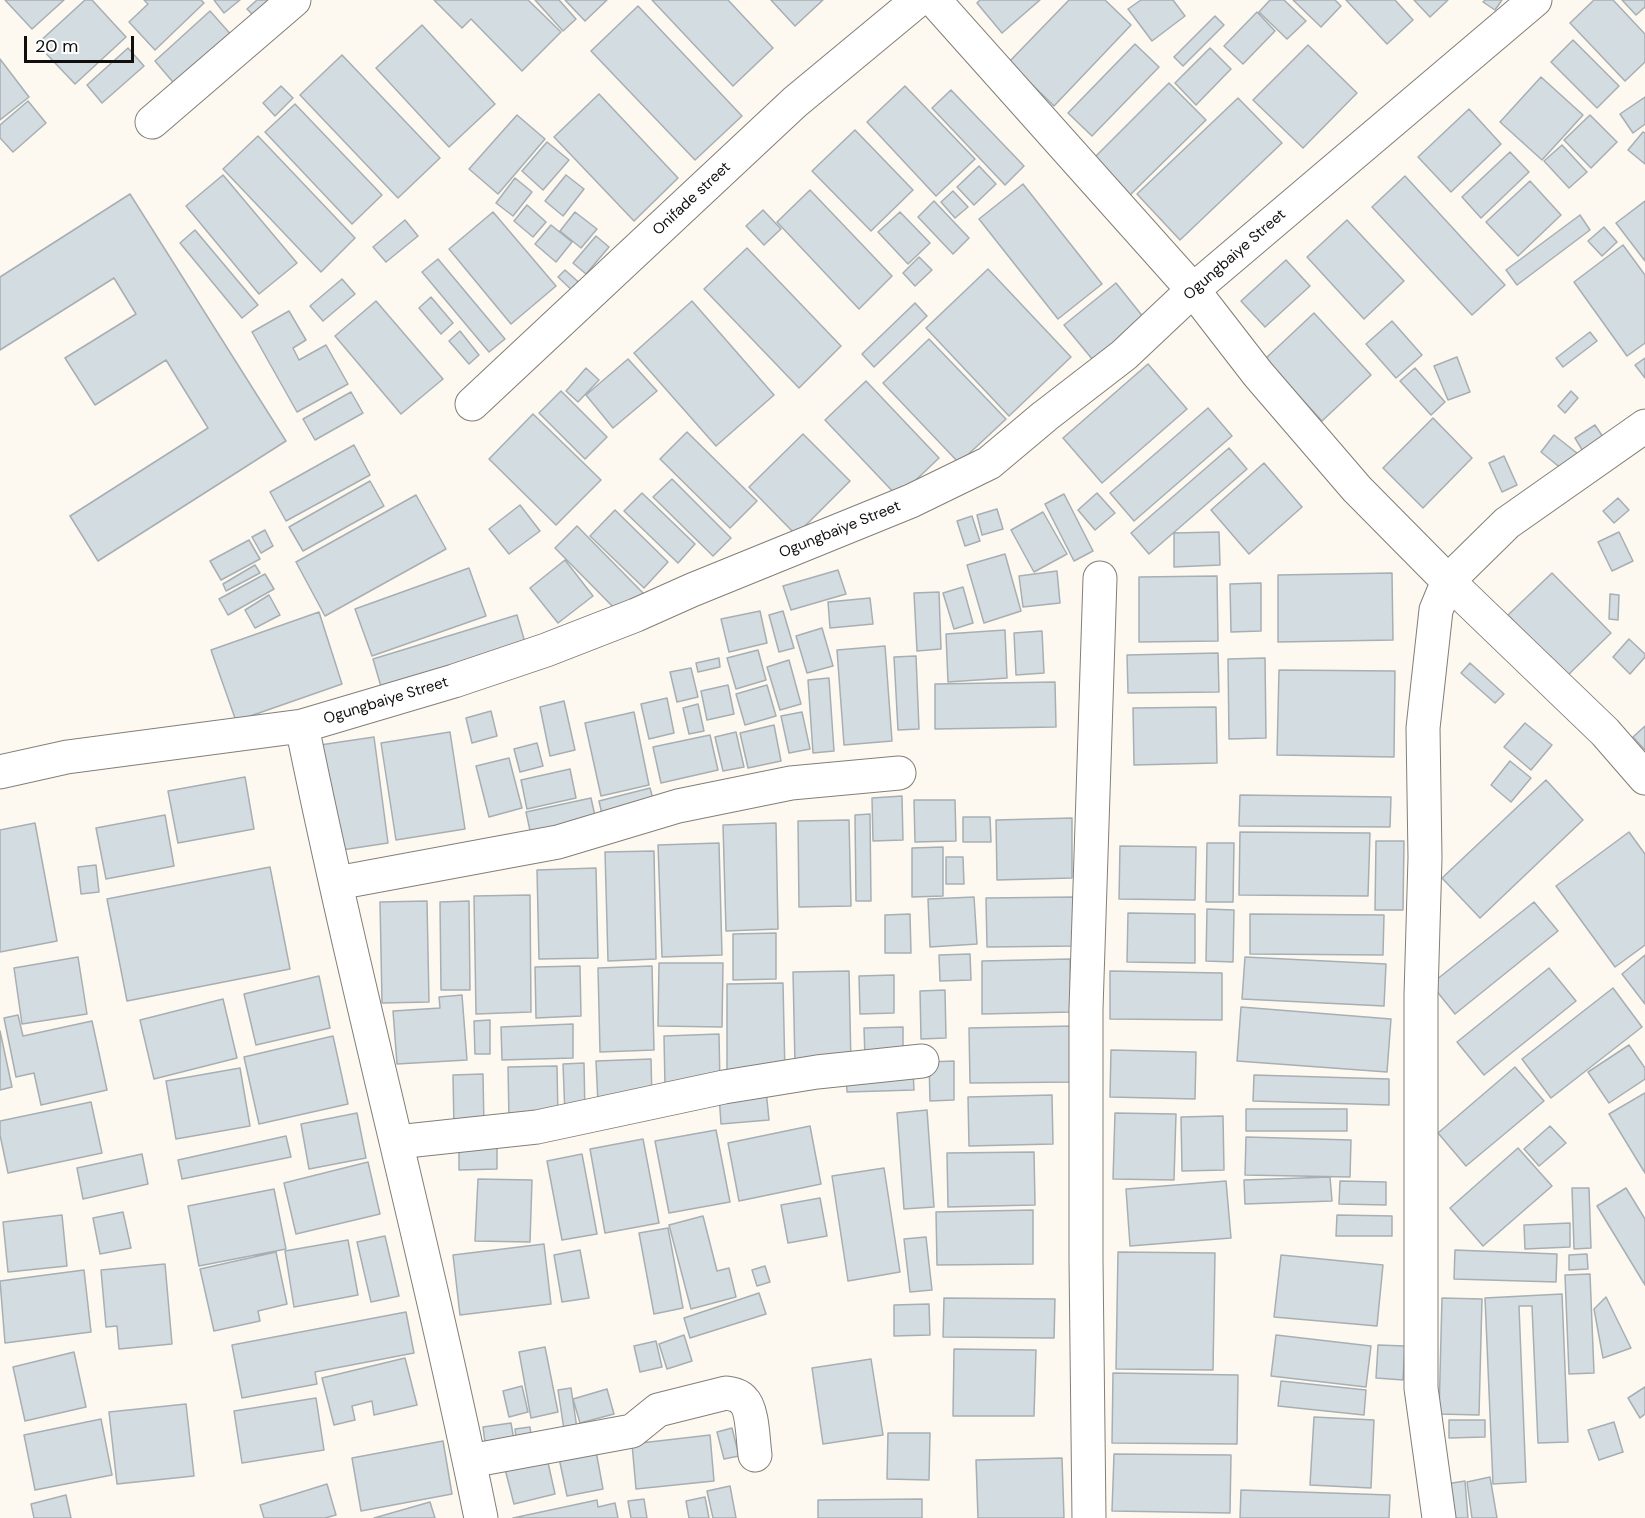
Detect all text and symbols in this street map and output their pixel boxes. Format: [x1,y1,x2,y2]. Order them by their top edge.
scale bar [27,24,136,62]
text: 20 m [35,34,78,58]
street label: Onifade street [649,158,735,240]
street label: Ogungbaiye Street [1180,206,1290,304]
street label: Ogungbaiye Street [777,497,903,563]
street label: Ogungbaiye Street [322,673,450,729]

